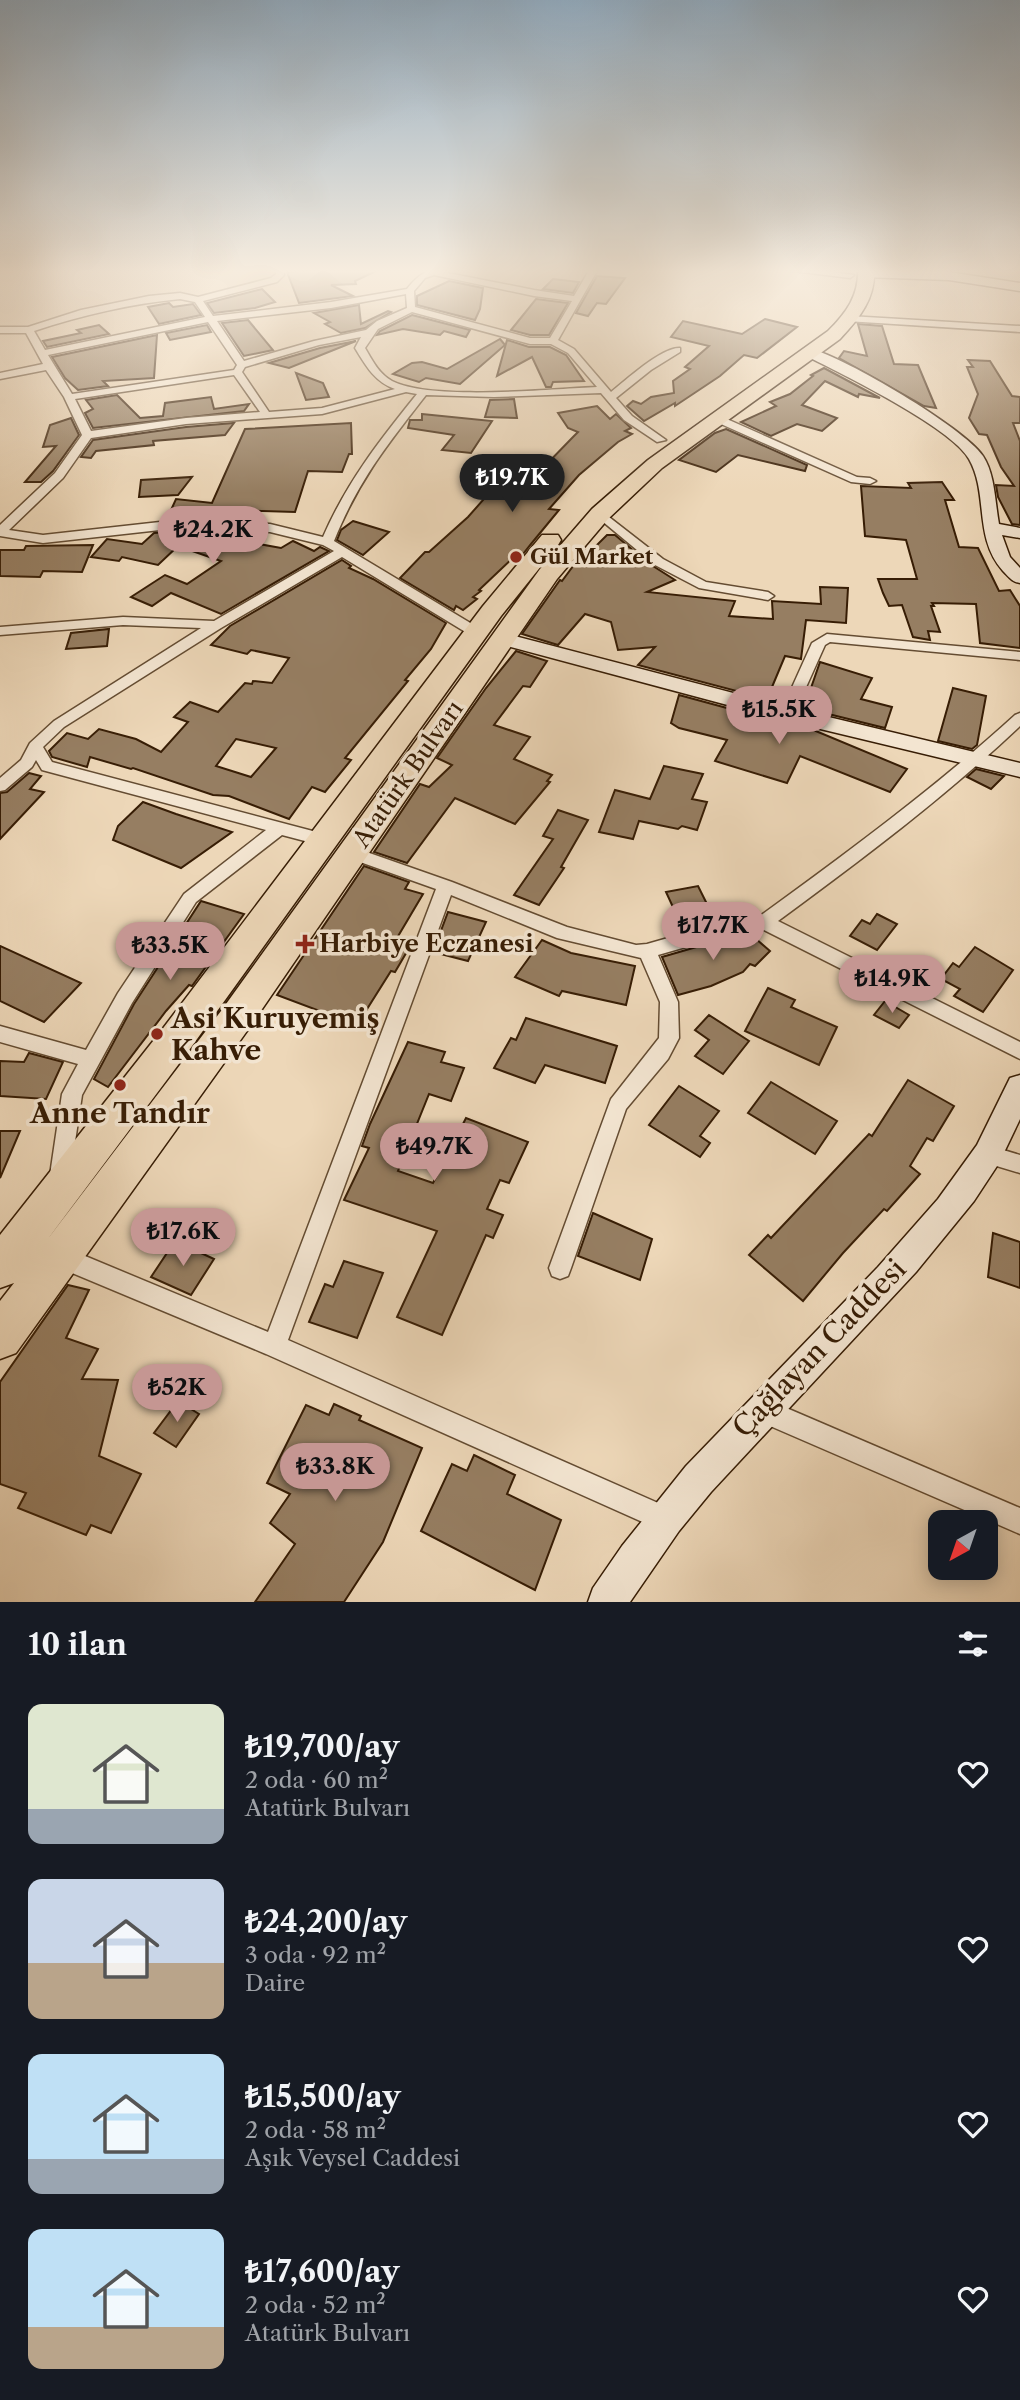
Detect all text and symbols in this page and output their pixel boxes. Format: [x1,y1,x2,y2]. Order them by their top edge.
pin: ₺19.7K [455,454,569,514]
text: ₺19.7K [476,463,548,491]
pin: ₺24.2K [156,506,270,566]
text: ₺24.2K [174,515,252,543]
place label: Gül Market [530,544,654,569]
marker: Gül Market [508,549,524,565]
pin: ₺15.5K [722,686,836,746]
street label: Atatürk Bulvarı [346,695,469,853]
text: ₺15.5K [742,695,816,723]
pin: ₺17.7K [656,902,770,962]
text: ₺17.7K [678,911,748,939]
pin: ₺33.5K [113,922,227,982]
place label: Harbiye Eczanesi [319,929,534,958]
text: ₺33.5K [132,931,208,959]
marker: Harbiye Eczanesi [297,936,313,952]
pin: ₺14.9K [835,956,949,1015]
text: ₺14.9K [854,964,930,992]
place label: Asi Kuruyemiş Kahve [170,1001,380,1067]
marker: Asi Kuruyemiş Kahve [149,1026,165,1042]
marker: Anne Tandır [112,1077,128,1093]
place label: Anne Tandır [29,1096,210,1130]
pin: ₺49.7K [377,1124,491,1183]
text: ₺49.7K [396,1132,472,1160]
pin: ₺17.6K [126,1208,240,1268]
text: ₺17.6K [147,1217,219,1245]
street label: Çağlayan Caddesi [725,1252,913,1444]
pin: ₺52K [136,1364,218,1424]
text: ₺52K [148,1373,206,1401]
pin: ₺33.8K [278,1444,392,1503]
text: ₺33.8K [296,1452,374,1480]
north arrow [928,1510,998,1580]
map controls [928,1510,998,1580]
icon: filters [954,1625,992,1663]
text: 10 ilan [28,1626,127,1663]
text: ₺19,700/ay [245,1728,399,1765]
icon: home [84,1732,168,1816]
icon: heart [954,1755,992,1793]
text: 2 oda · 60 m² [245,1766,388,1794]
text: Atatürk Bulvarı [245,1794,410,1822]
text: ₺24,200/ay [245,1903,407,1940]
icon: home [84,1907,168,1991]
icon: heart [954,1930,992,1968]
text: 3 oda · 92 m² [245,1941,386,1969]
text: Daire [245,1969,305,1997]
text: ₺15,500/ay [245,2078,401,2115]
icon: home [84,2082,168,2166]
icon: heart [954,2105,992,2143]
text: 2 oda · 58 m² [245,2116,386,2144]
text: Aşık Veysel Caddesi [245,2144,460,2172]
text: ₺17,600/ay [245,2253,399,2290]
icon: home [84,2257,168,2341]
icon: heart [954,2280,992,2318]
text: 2 oda · 52 m² [245,2291,386,2319]
text: Atatürk Bulvarı [245,2319,410,2347]

